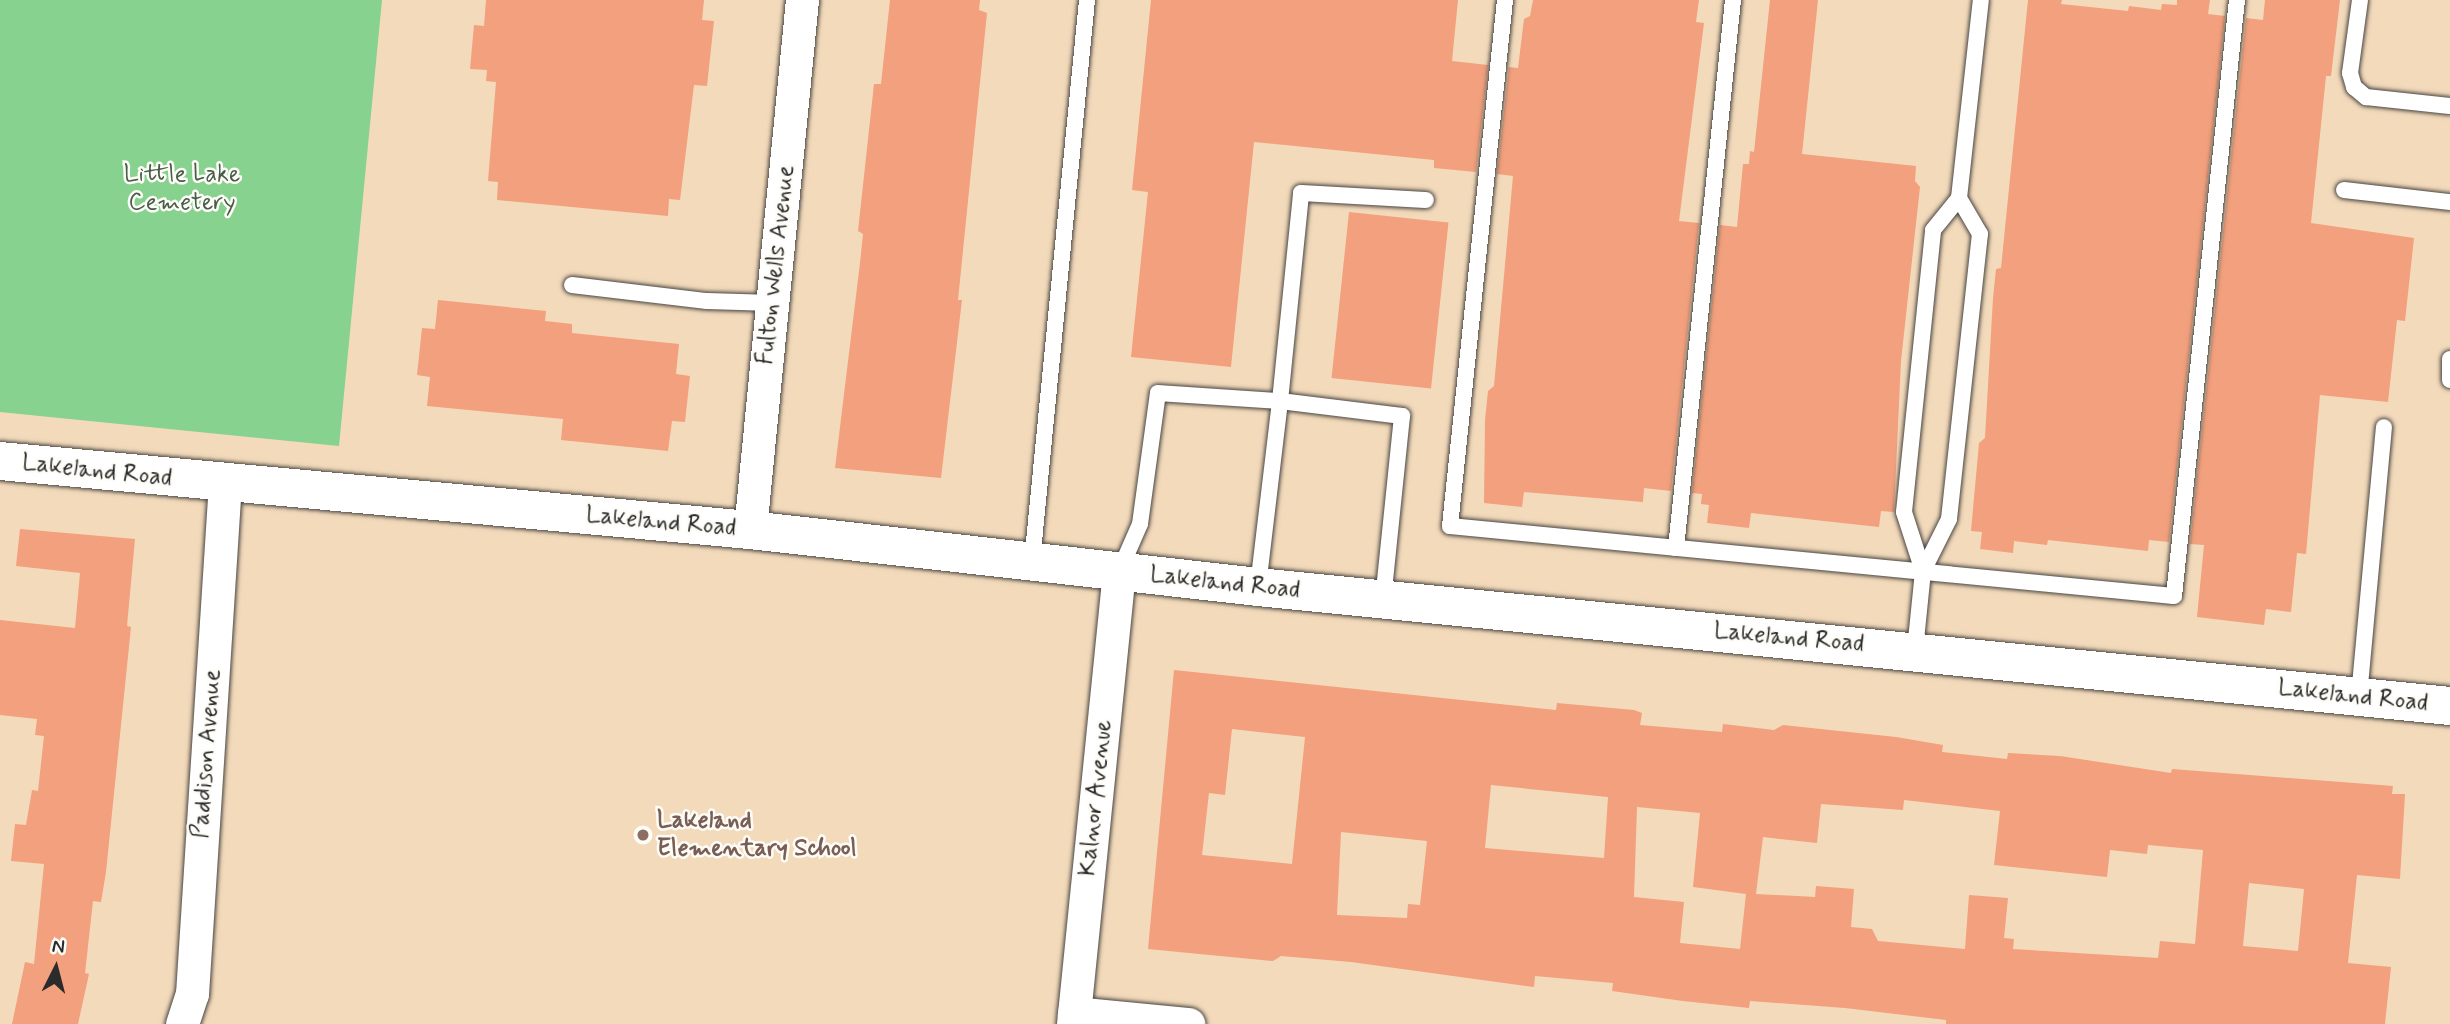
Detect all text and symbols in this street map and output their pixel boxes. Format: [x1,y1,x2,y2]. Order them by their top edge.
park label: Little Lake Cemetery [122,161,242,217]
street label: Fulton Wells Avenue [751,162,801,368]
street label: Lakeland Road [21,449,173,493]
street label: Lakeland Road [585,501,737,543]
street label: Lakeland Road [1149,561,1301,605]
street label: Lakeland Road [1713,617,1865,659]
street label: Paddison Avenue [187,668,227,840]
street label: Lakeland Road [2277,674,2429,718]
street label: Kalnor Avenue [1074,720,1118,876]
place label: Lakeland Elementary School [657,807,856,863]
marker: Lakeland Elementary School [635,827,651,843]
north arrow [21,933,91,1003]
text: N [51,934,66,960]

